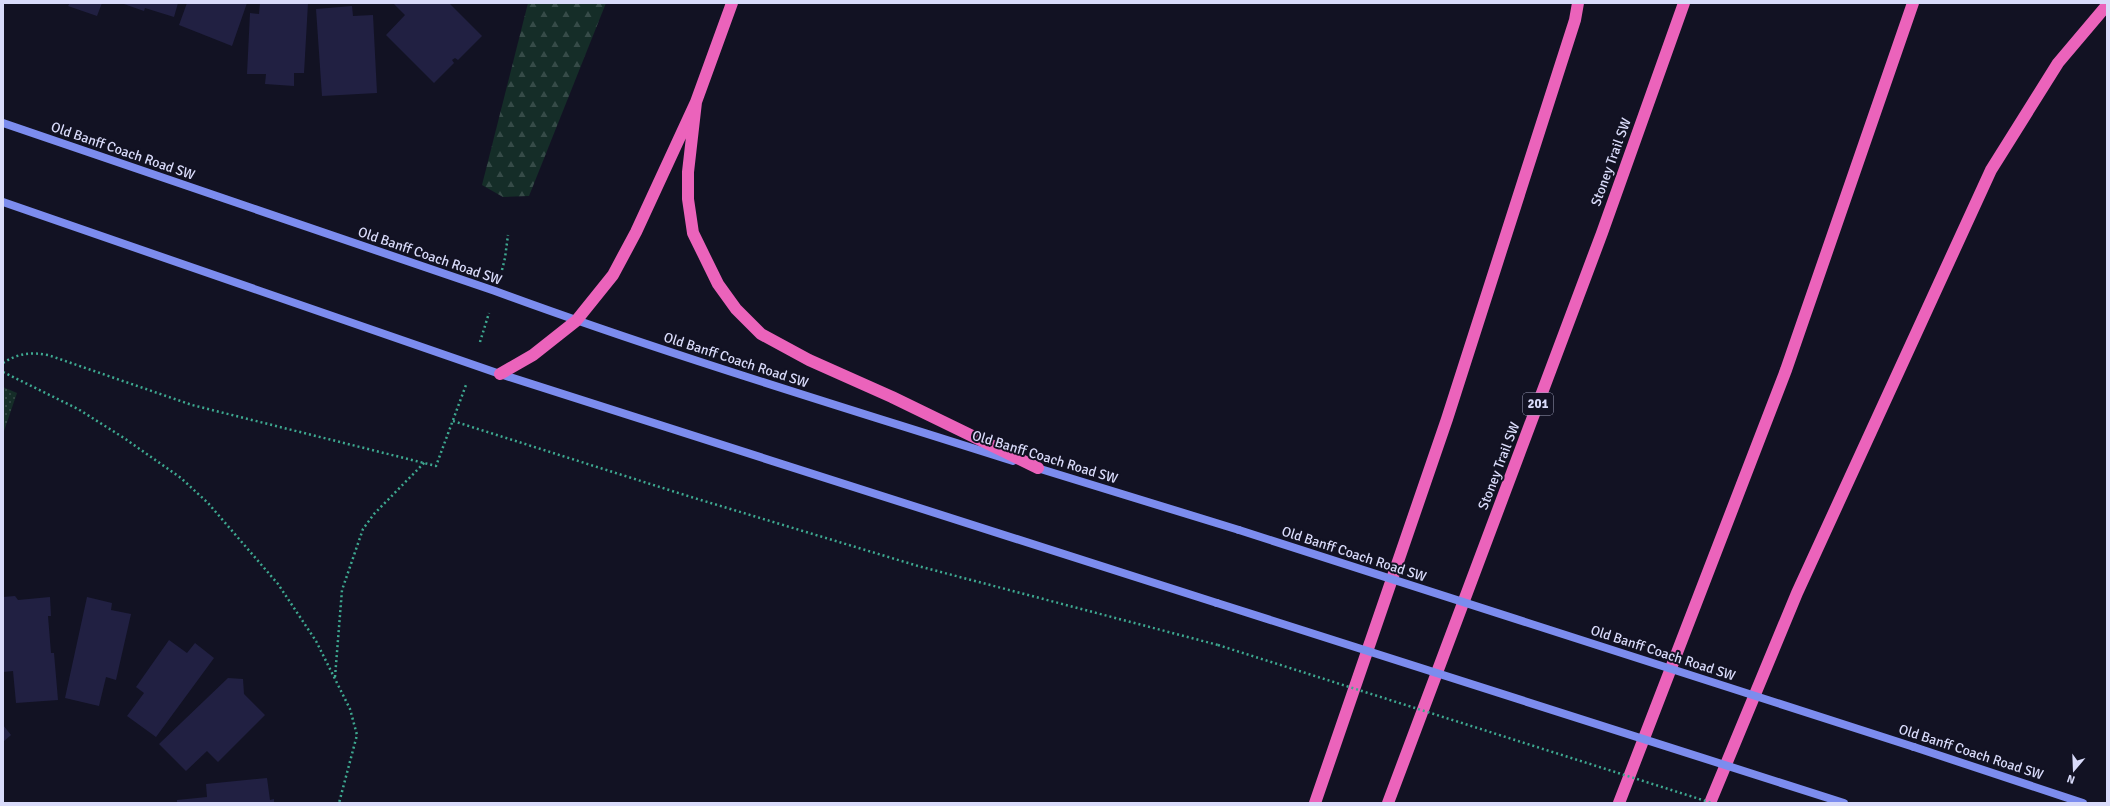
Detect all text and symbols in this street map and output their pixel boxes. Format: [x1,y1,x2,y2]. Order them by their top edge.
street label: Stoney Trail SW [1587,115,1635,208]
street label: Old Banff Coach Road SW [49,118,197,184]
street label: Old Banff Coach Road SW [356,223,504,289]
street label: Old Banff Coach Road SW [661,329,811,392]
road number: 201 [1523,393,1553,415]
street label: Stoney Trail SW [1474,420,1524,512]
street label: Old Banff Coach Road SW [970,427,1120,487]
street label: Old Banff Coach Road SW [1279,523,1429,586]
street label: Old Banff Coach Road SW [1588,622,1738,685]
street label: Old Banff Coach Road SW [1896,721,2046,784]
north arrow [2054,750,2094,790]
text: N [2065,772,2077,786]

